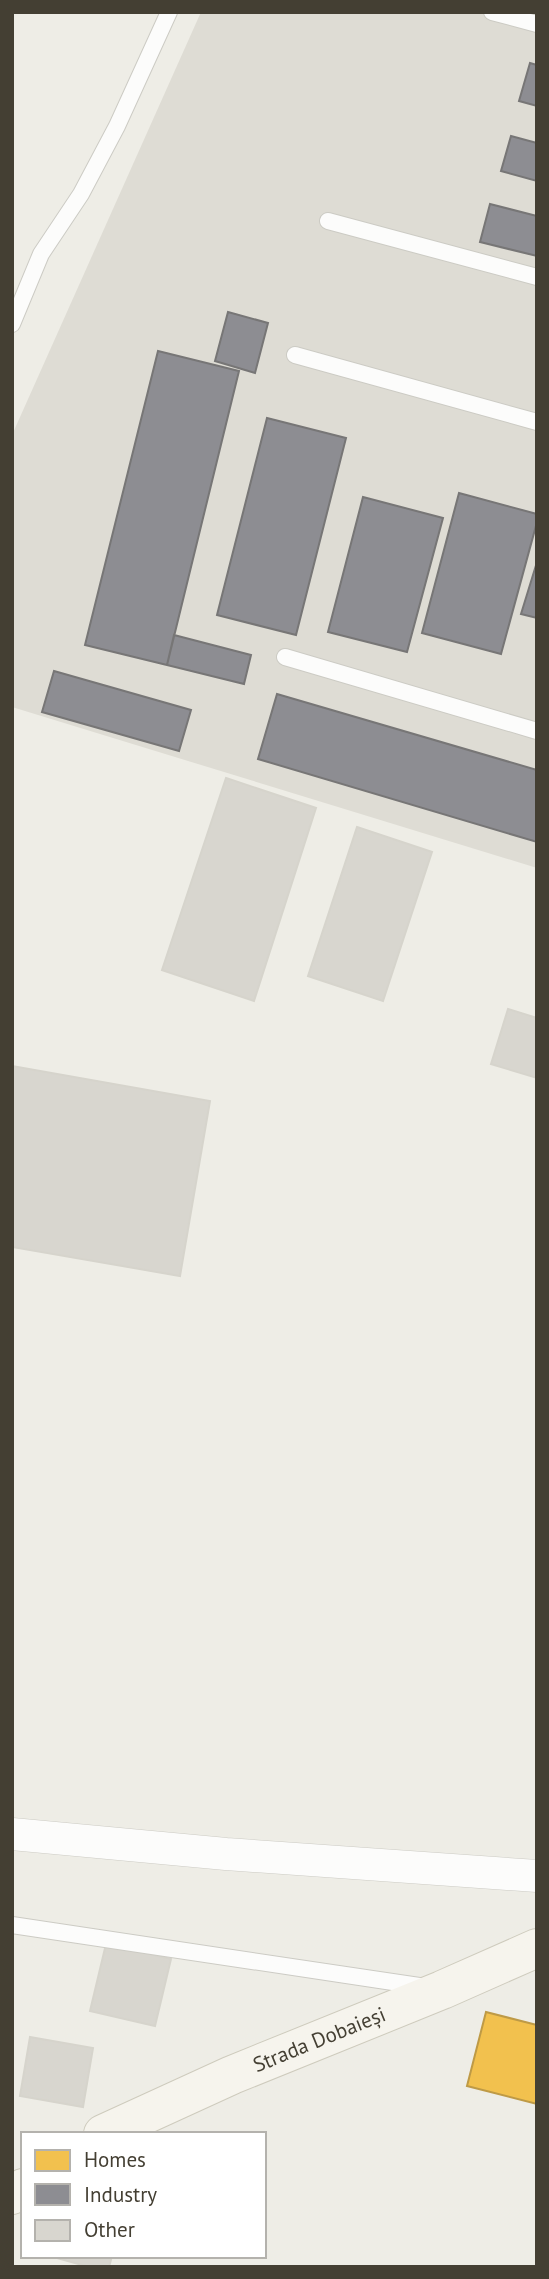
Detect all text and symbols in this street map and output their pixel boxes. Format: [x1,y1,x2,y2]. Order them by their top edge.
street label: Strada Dobaieși [249,2000,389,2078]
legend [21,2132,266,2258]
text: Homes [84,2146,146,2173]
text: Industry [84,2181,157,2208]
text: Other [84,2216,135,2243]

